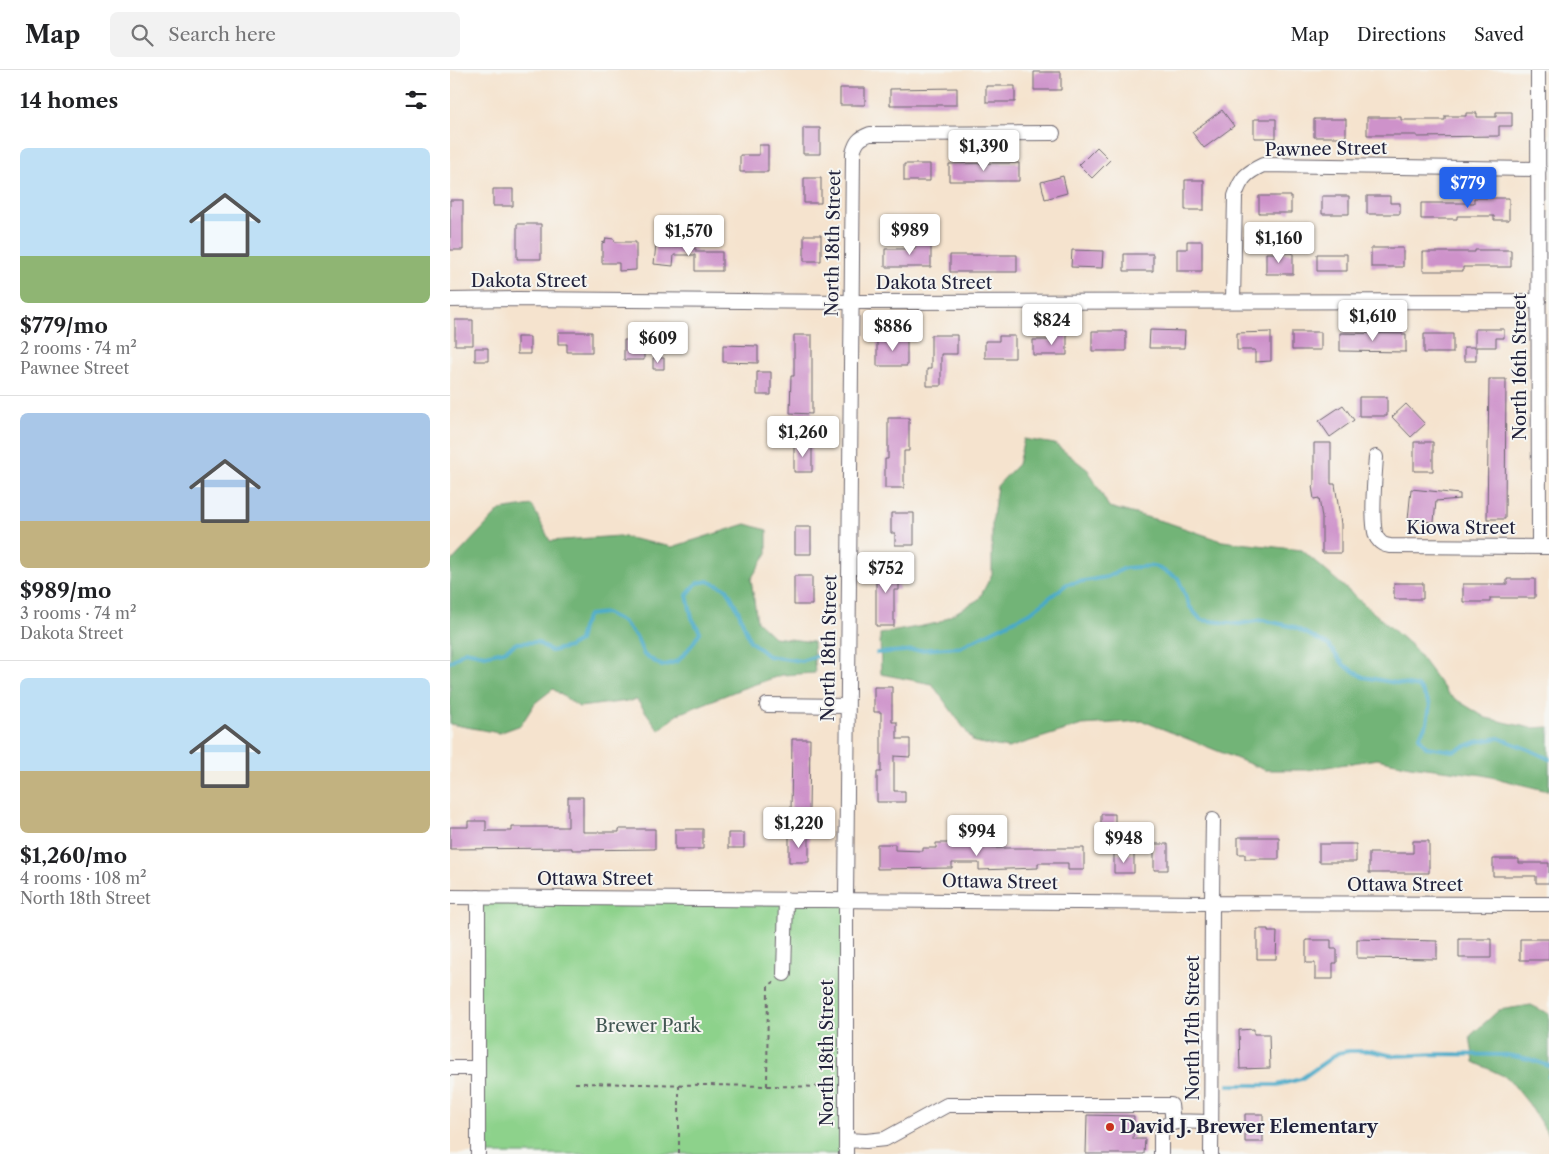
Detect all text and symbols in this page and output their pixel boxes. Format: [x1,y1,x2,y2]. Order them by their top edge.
search box [110,12,460,57]
text: Map [25,20,80,49]
icon: search [128,21,156,49]
text: Search here [168,23,276,46]
text: Map [1290,24,1329,46]
text: Directions [1357,24,1446,46]
text: Saved [1474,24,1524,46]
icon: filters [402,86,430,114]
text: 14 homes [20,88,118,113]
pin: $1,390 [943,129,1025,172]
text: $1,390 [959,136,1009,156]
street label: Pawnee Street [1264,137,1388,161]
pin: $779 [1438,166,1498,209]
street label: North 18th Street [821,169,845,317]
text: $779 [1450,173,1486,193]
icon: home [180,180,270,270]
pin: $1,570 [648,214,730,257]
pin: $989 [880,214,940,256]
text: $989 [891,220,929,240]
text: $1,570 [665,221,713,241]
pin: $1,160 [1238,222,1320,264]
text: $1,160 [1255,228,1303,248]
street label: Dakota Street [471,270,588,292]
street label: Dakota Street [876,272,993,294]
street label: North 16th Street [1509,293,1531,441]
pin: $1,610 [1332,300,1414,342]
pin: $824 [1022,304,1082,346]
text: $1,610 [1349,306,1397,326]
pin: $886 [863,310,923,352]
text: $824 [1033,310,1071,330]
text: $779/mo [20,313,108,338]
text: $886 [874,316,912,336]
pin: $609 [628,322,688,364]
text: $609 [639,328,677,348]
text: 2 rooms · 74 m² [20,338,137,358]
text: Pawnee Street [20,358,129,378]
pin: $1,260 [762,416,844,458]
text: $1,260 [778,422,828,442]
icon: home [180,446,270,536]
street label: Kiowa Street [1406,517,1516,539]
pin: $752 [856,552,916,594]
text: $752 [868,558,904,578]
street label: North 18th Street [817,574,841,722]
text: $989/mo [20,578,111,603]
text: 3 rooms · 74 m² [20,603,136,623]
text: Dakota Street [20,623,123,643]
icon: home [180,711,270,801]
pin: $1,220 [758,806,840,849]
text: $1,220 [774,813,824,833]
pin: $994 [947,814,1007,857]
text: $994 [958,821,996,841]
pin: $948 [1094,822,1154,864]
text: $948 [1105,828,1143,848]
text: $1,260/mo [20,843,127,868]
text: 4 rooms · 108 m² [20,868,147,888]
street label: Ottawa Street [537,868,654,890]
street label: Ottawa Street [942,870,1059,894]
street label: Ottawa Street [1347,874,1464,896]
text: North 18th Street [20,888,151,908]
street label: North 17th Street [1182,955,1204,1101]
street label: North 18th Street [816,979,838,1127]
park label: Brewer Park [595,1015,702,1037]
place label: David J. Brewer Elementary [1120,1116,1379,1138]
marker: David J. Brewer Elementary [1104,1121,1116,1133]

